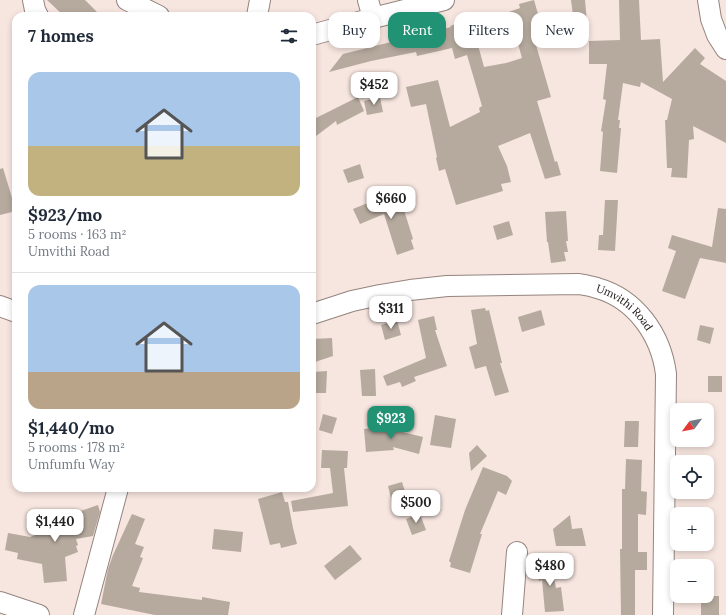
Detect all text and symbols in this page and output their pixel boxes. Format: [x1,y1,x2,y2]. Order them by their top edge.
chip: Buy [328,12,380,48]
chip: Rent [388,12,446,48]
chip: Filters [454,12,523,48]
chip: New [531,12,589,48]
text: 7 homes [28,25,94,47]
icon: filters [278,25,300,47]
pin: $452 [350,72,398,106]
text: $452 [360,76,388,93]
icon: home [128,98,200,170]
pin: $660 [367,186,415,220]
text: $660 [376,190,406,207]
text: $923/mo [28,204,102,226]
text: 5 rooms · 163 m² [28,226,127,243]
text: Umvithi Road [28,243,110,260]
street label: Umvithi Road [594,281,656,333]
pin: $311 [367,296,415,330]
text: $311 [378,300,404,317]
icon: home [128,311,200,383]
north arrow [670,403,714,447]
map controls [670,403,714,603]
pin: $923 [367,406,415,440]
text: $923 [376,410,406,427]
text: $1,440/mo [28,417,114,439]
text: 5 rooms · 178 m² [28,439,125,456]
button: locate [670,455,714,499]
text: Umfumfu Way [28,456,115,473]
pin: $500 [392,490,440,524]
text: $500 [400,494,432,511]
button: + [670,507,714,551]
pin: $1,440 [22,509,88,543]
text: $1,440 [36,513,74,530]
pin: $480 [526,553,574,587]
text: $480 [535,557,565,574]
button: − [670,559,714,603]

